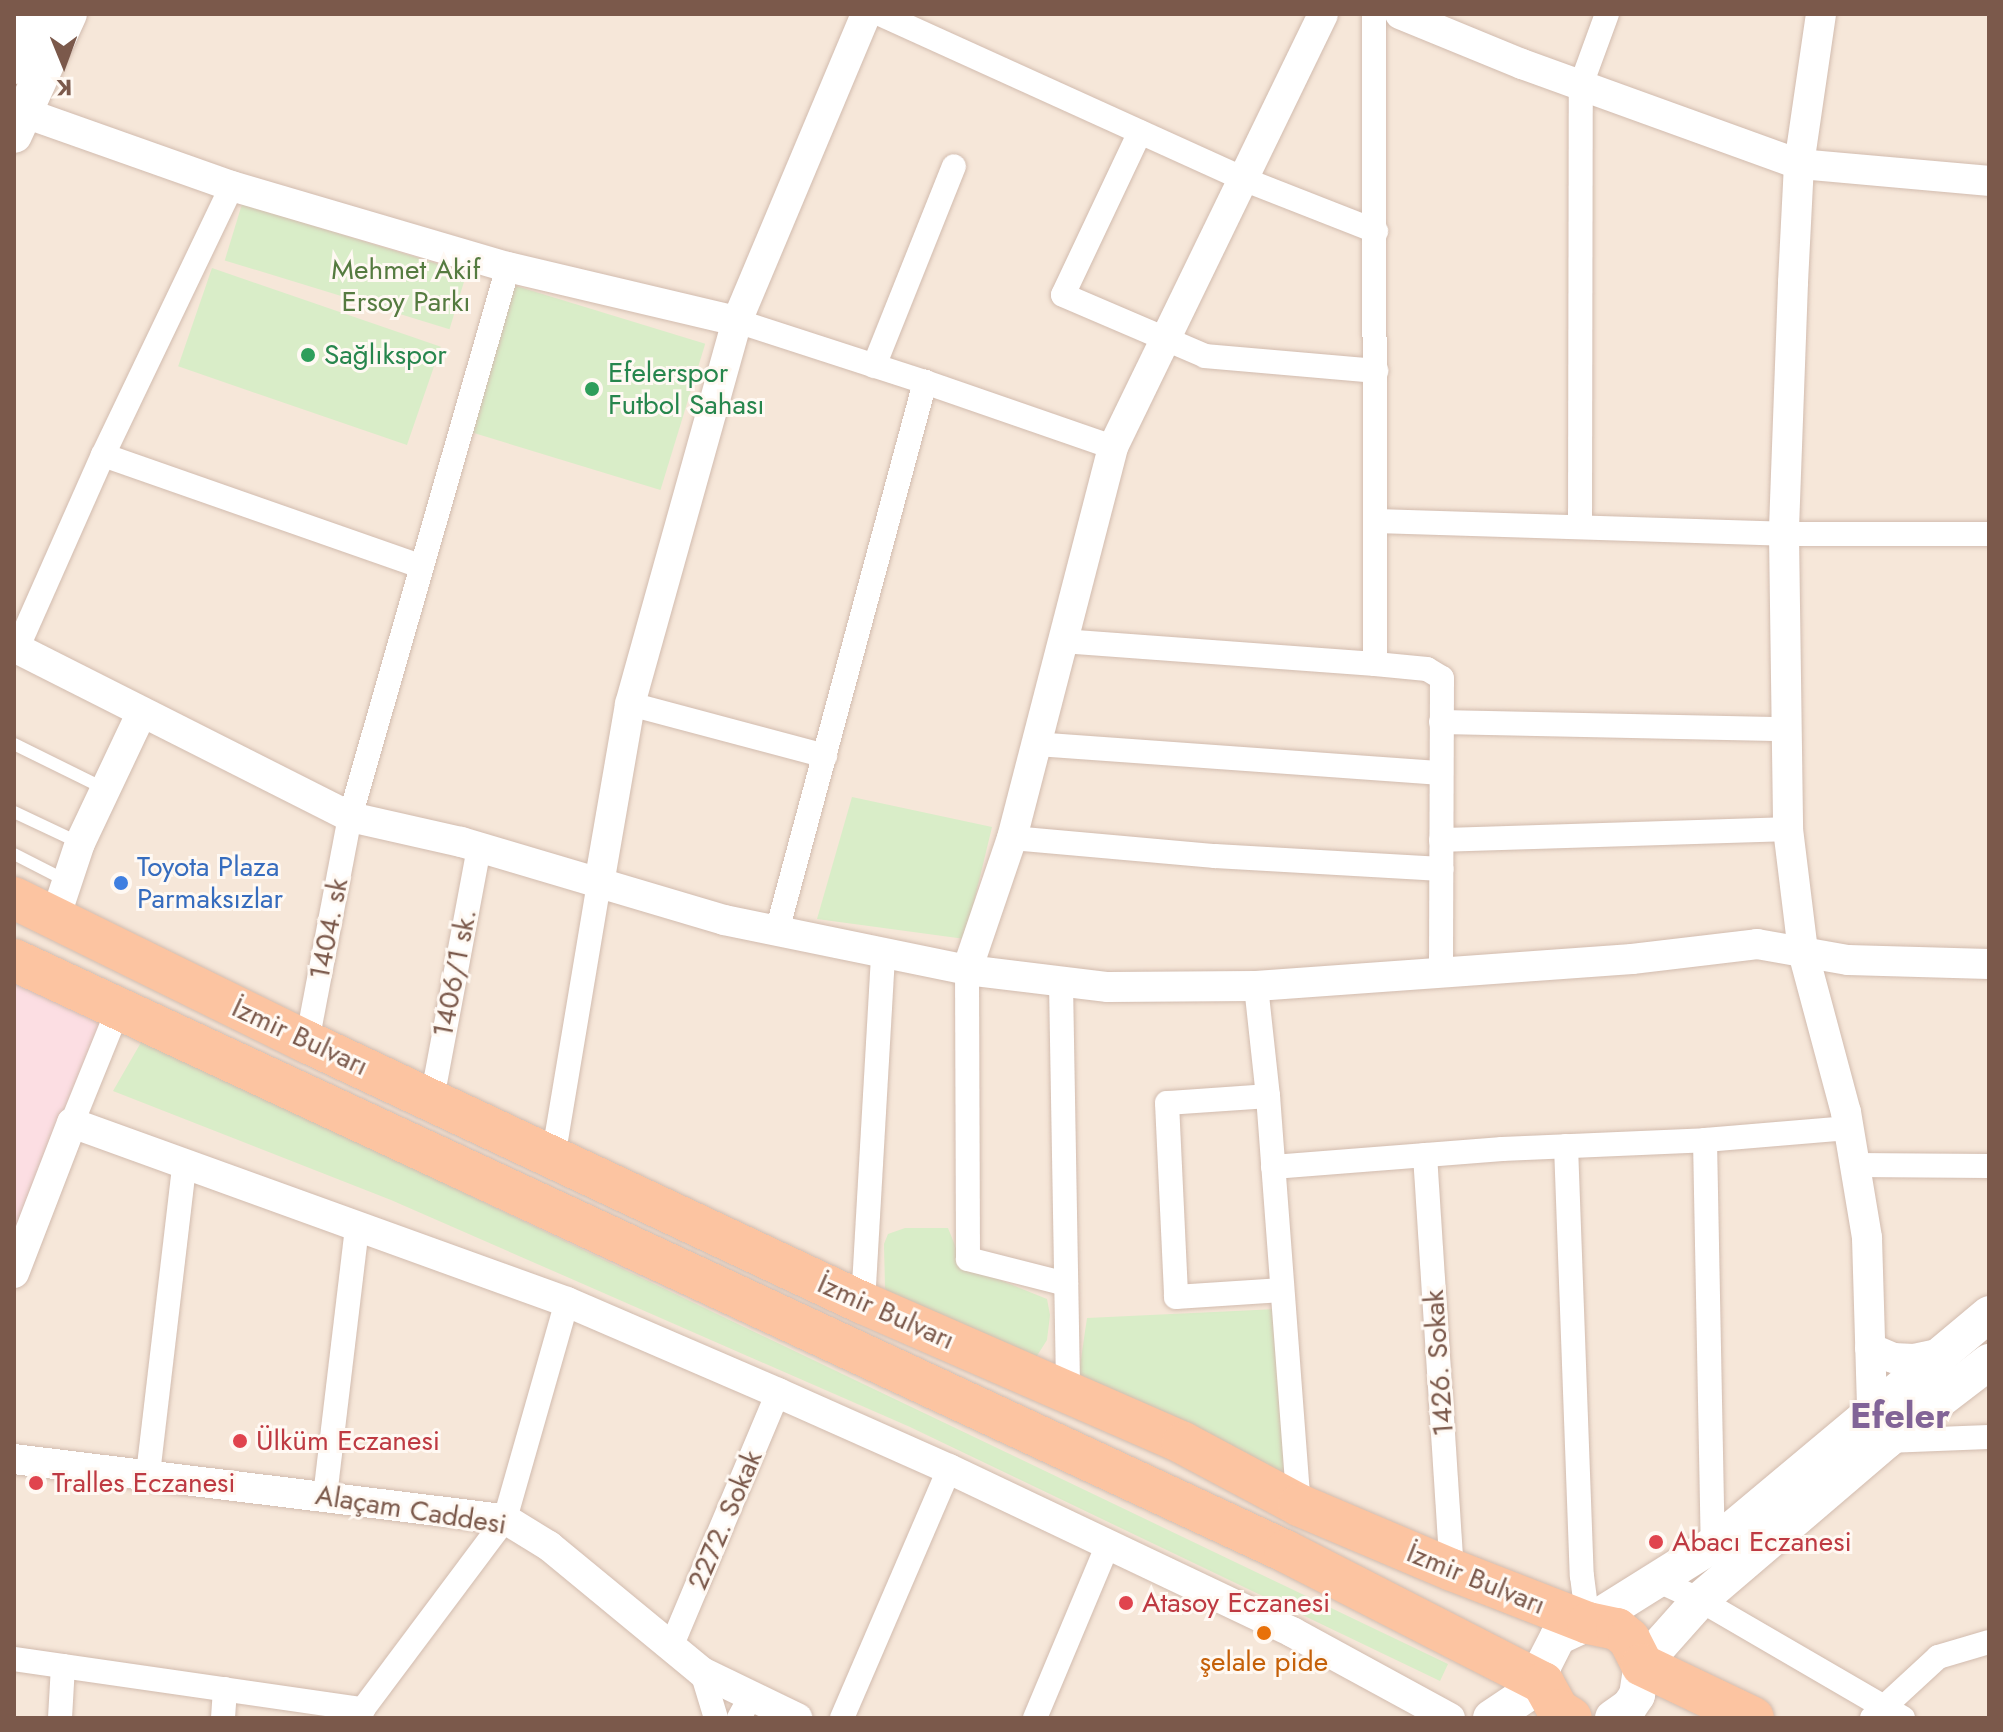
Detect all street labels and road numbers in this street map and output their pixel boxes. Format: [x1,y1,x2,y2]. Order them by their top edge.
street label: 1404. sk [303,876,355,982]
street label: 1406/1 sk. [426,906,484,1040]
street label: İzmir Bulvarı [227,991,373,1083]
street label: İzmir Bulvarı [812,1267,960,1357]
street label: 1426. Sokak [1417,1289,1461,1437]
street label: 2272. Sokak [681,1445,769,1595]
street label: Alaçam Caddesi [313,1478,509,1542]
street label: İzmir Bulvarı [1402,1536,1550,1622]

